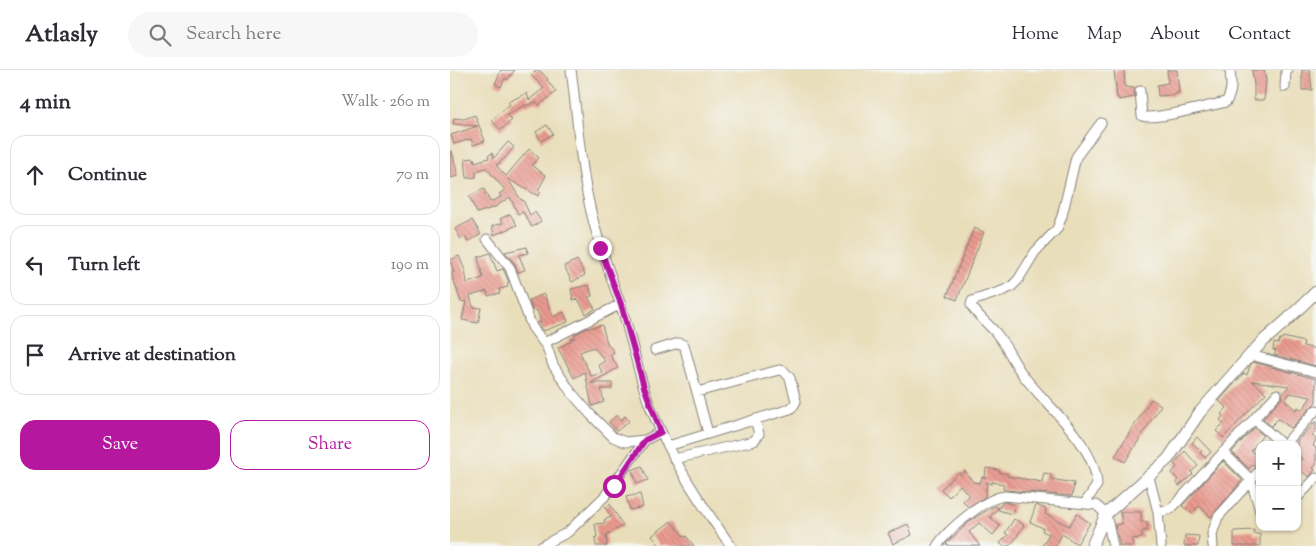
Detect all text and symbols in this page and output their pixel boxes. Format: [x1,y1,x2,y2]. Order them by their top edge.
search box [128,12,478,57]
text: Atlasly [25,18,98,52]
icon: search [146,21,174,49]
text: Search here [186,21,281,48]
text: Home [1012,22,1059,48]
text: Map [1087,22,1122,48]
text: About [1150,22,1200,48]
text: Contact [1228,22,1291,48]
text: 4 min [20,88,71,118]
text: Walk · 260 m [341,91,430,114]
icon: ahead [21,161,49,189]
text: Continue [68,162,147,189]
text: 70 m [396,164,429,187]
route end [589,237,612,260]
icon: left [21,251,49,279]
text: Turn left [68,252,140,279]
text: 190 m [391,254,429,277]
icon: arrive [21,341,49,369]
text: Arrive at destination [68,342,236,369]
button: Save [20,420,220,470]
button: Share [230,420,430,470]
map controls [1256,441,1301,531]
button: + [1256,441,1301,486]
route start [603,475,626,498]
button: − [1256,486,1301,531]

